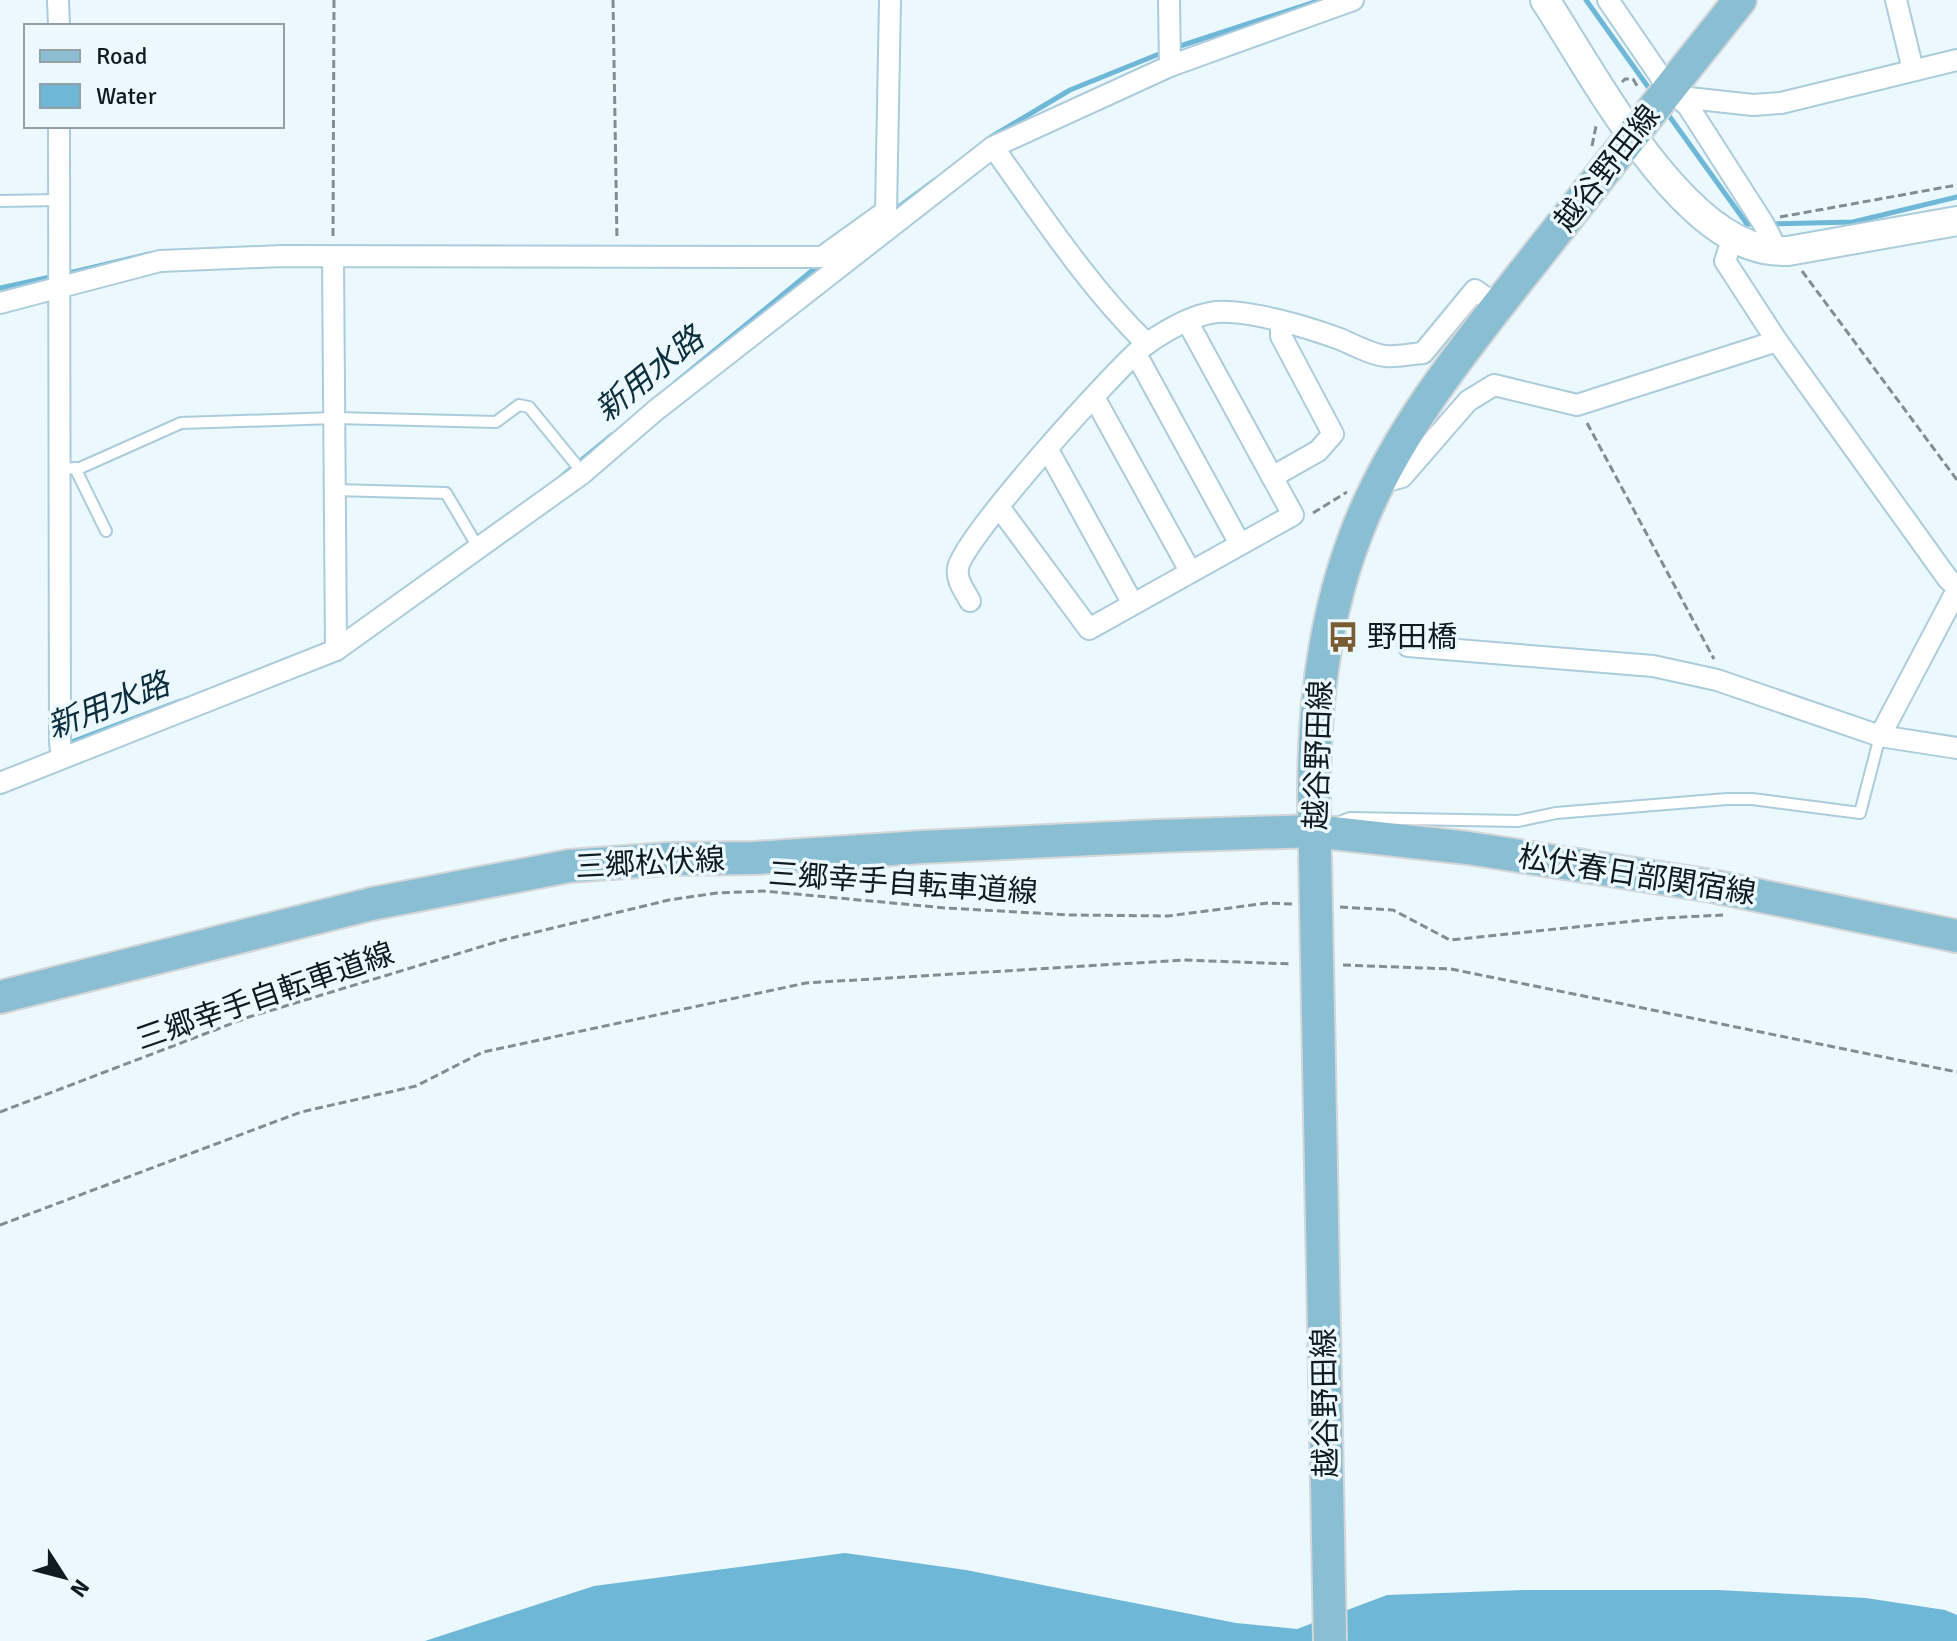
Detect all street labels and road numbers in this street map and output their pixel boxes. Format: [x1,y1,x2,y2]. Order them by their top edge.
street label: 越谷野田線 [1547,98,1668,239]
street label: 越谷野田線 [1297,679,1340,831]
street label: 松伏春日部関宿線 [1516,838,1758,913]
street label: 三郷松伏線 [574,841,726,886]
street label: 三郷幸手自転車道線 [767,856,1039,911]
street label: 三郷幸手自転車道線 [131,935,399,1058]
street label: 越谷野田線 [1306,1328,1345,1478]

